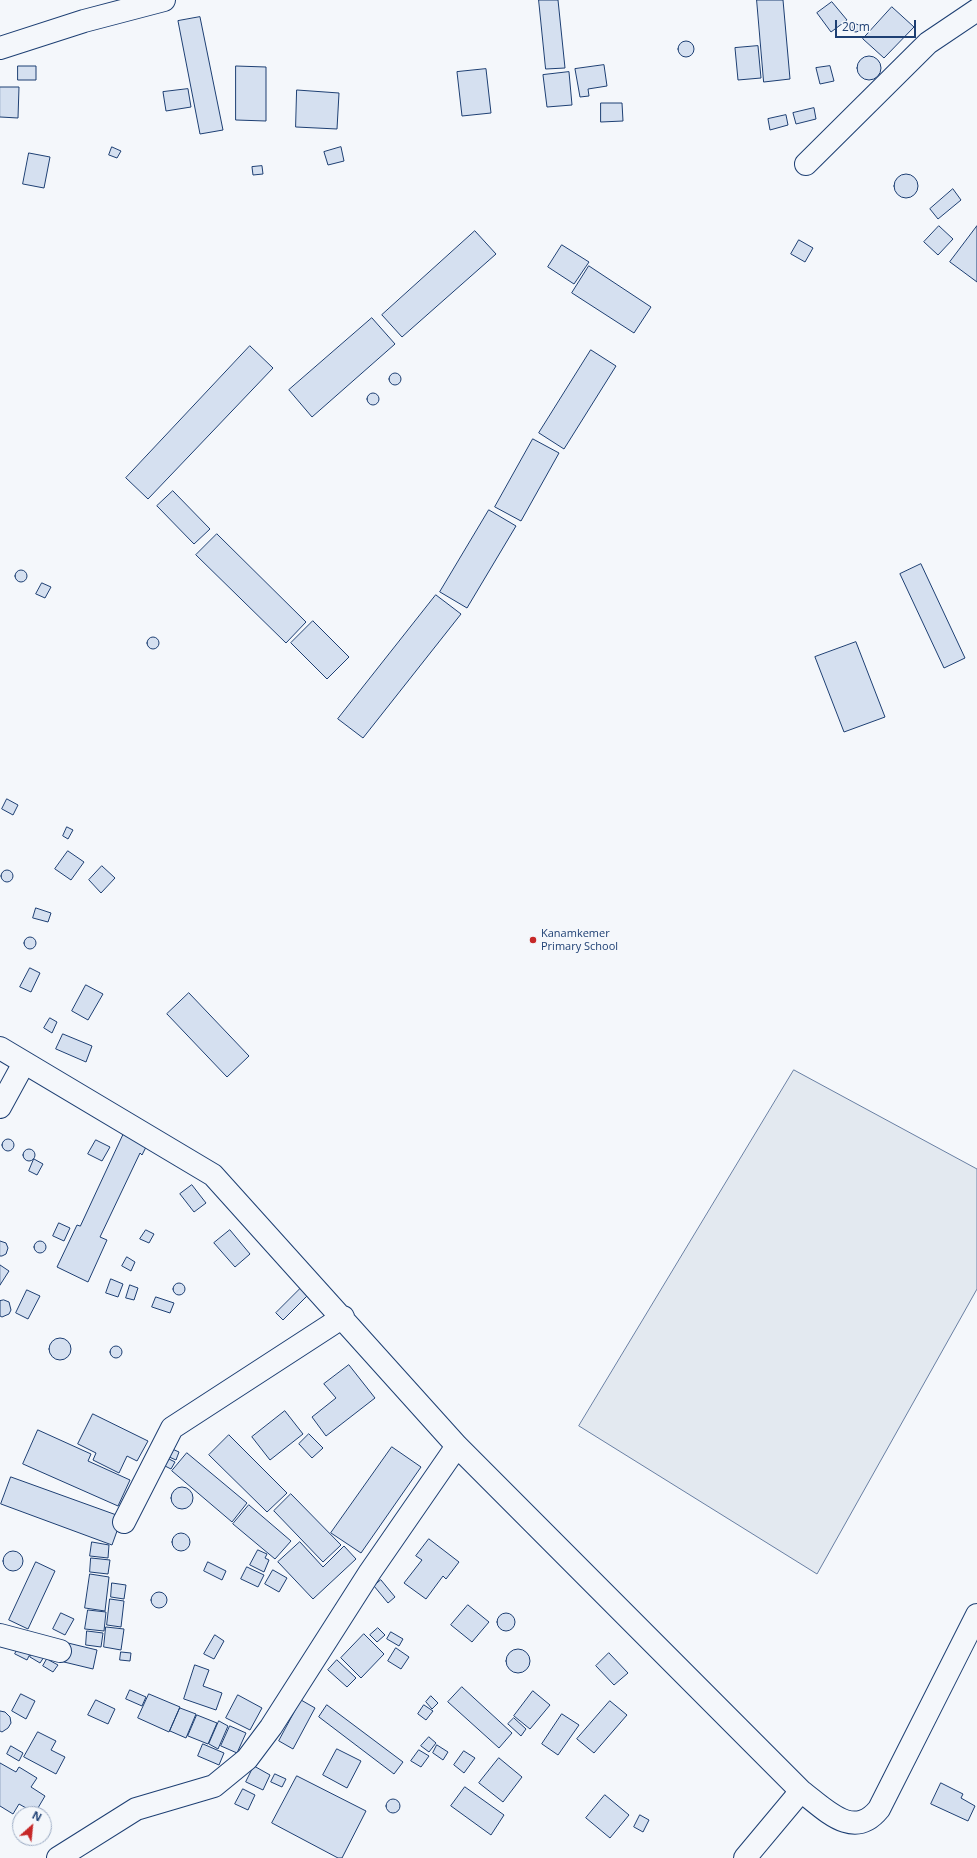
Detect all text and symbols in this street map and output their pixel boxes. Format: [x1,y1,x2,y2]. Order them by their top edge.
scale bar [837,12,918,38]
text: 20 m [842,18,870,35]
place label: Kanamkemer Primary School [541,927,618,953]
marker: Kanamkemer Primary School [528,935,538,945]
north arrow [12,1806,52,1846]
text: N [30,1807,45,1824]

